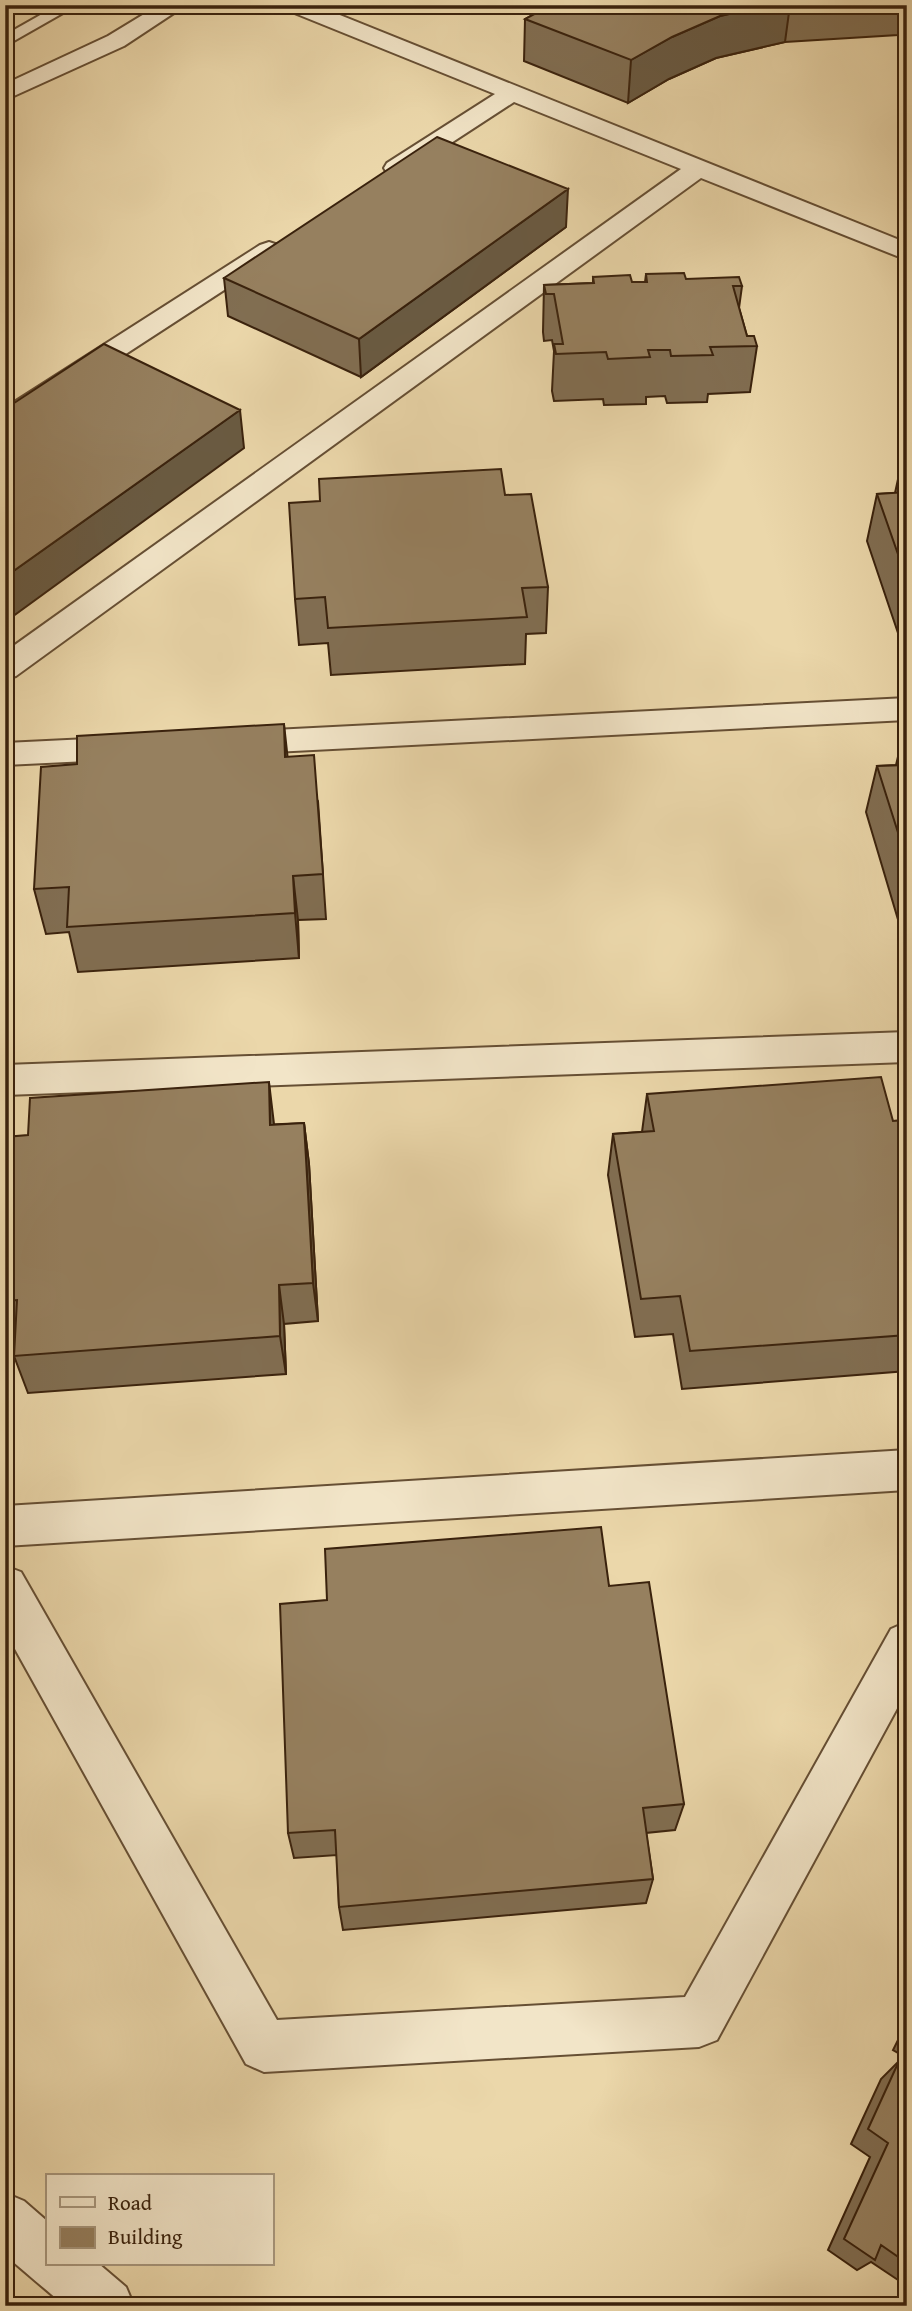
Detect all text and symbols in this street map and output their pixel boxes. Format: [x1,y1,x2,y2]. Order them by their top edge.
legend [46,2174,273,2266]
text: Road [108,2187,153,2218]
text: Building [108,2221,183,2252]

